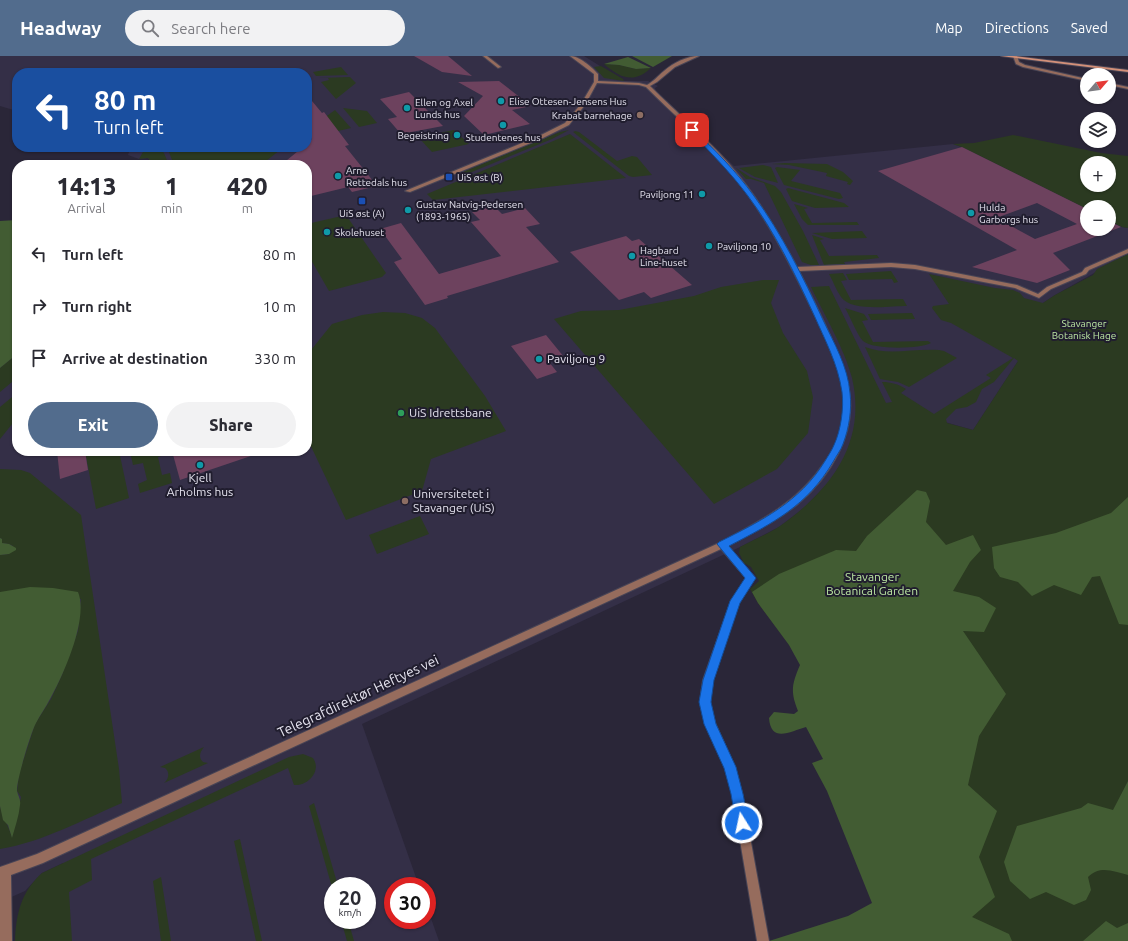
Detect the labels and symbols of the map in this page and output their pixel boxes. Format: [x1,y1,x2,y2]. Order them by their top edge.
north arrow [1080,68,1116,104]
marker: Elise Ottesen-Jensens Hus [496,96,506,106]
place label: Elise Ottesen-Jensens Hus [509,96,627,107]
place label: Ellen og Axel Lunds hus [415,97,473,120]
marker: Ellen og Axel Lunds hus [402,103,412,113]
place label: Krabat barnehage [552,110,632,121]
marker: Krabat barnehage [635,110,645,120]
pin [675,113,709,147]
marker: Studentenes hus [498,120,508,130]
place label: Begeistring [397,130,449,141]
marker: Begeistring [452,130,462,140]
place label: Studentenes hus [465,132,541,143]
place label: Arne Rettedals hus [346,165,407,188]
marker: Arne Rettedals hus [333,171,343,181]
marker: UiS øst (B) [444,172,454,182]
place label: UiS øst (B) [457,172,503,183]
place label: Paviljong 11 [640,189,694,200]
marker: Paviljong 11 [697,189,707,199]
marker: UiS øst (A) [357,196,367,206]
place label: Gustav Natvig-Pedersen (1893-1965) [416,199,523,222]
place label: Hulda Garborgs hus [979,202,1038,225]
marker: Gustav Natvig-Pedersen (1893-1965) [403,205,413,215]
place label: UiS øst (A) [339,208,385,219]
marker: Hulda Garborgs hus [966,208,976,218]
marker: Skolehuset [322,227,332,237]
place label: Skolehuset [335,227,384,238]
marker: Paviljong 10 [704,241,714,251]
place label: Paviljong 10 [717,241,772,252]
place label: Hagbard Line-huset [640,245,687,268]
marker: Hagbard Line-huset [627,251,637,261]
park label: Stavanger Botanisk Hage [1052,318,1116,341]
place label: Paviljong 9 [547,352,605,365]
marker: Paviljong 9 [534,354,544,364]
place label: UiS Idrettsbane [409,406,492,419]
marker: UiS Idrettsbane [396,408,406,418]
marker: Kjell Arholms hus [195,460,205,470]
place label: Kjell Arholms hus [167,471,233,498]
place label: Universitetet i Stavanger (UiS) [413,487,495,515]
marker: Universitetet i Stavanger (UiS) [400,496,410,506]
park label: Stavanger Botanical Garden [826,570,918,597]
street label: Telegrafdirektør Heftyes vei [275,652,441,740]
position arrow [721,802,763,844]
speed limit sign: 30 [384,877,436,929]

